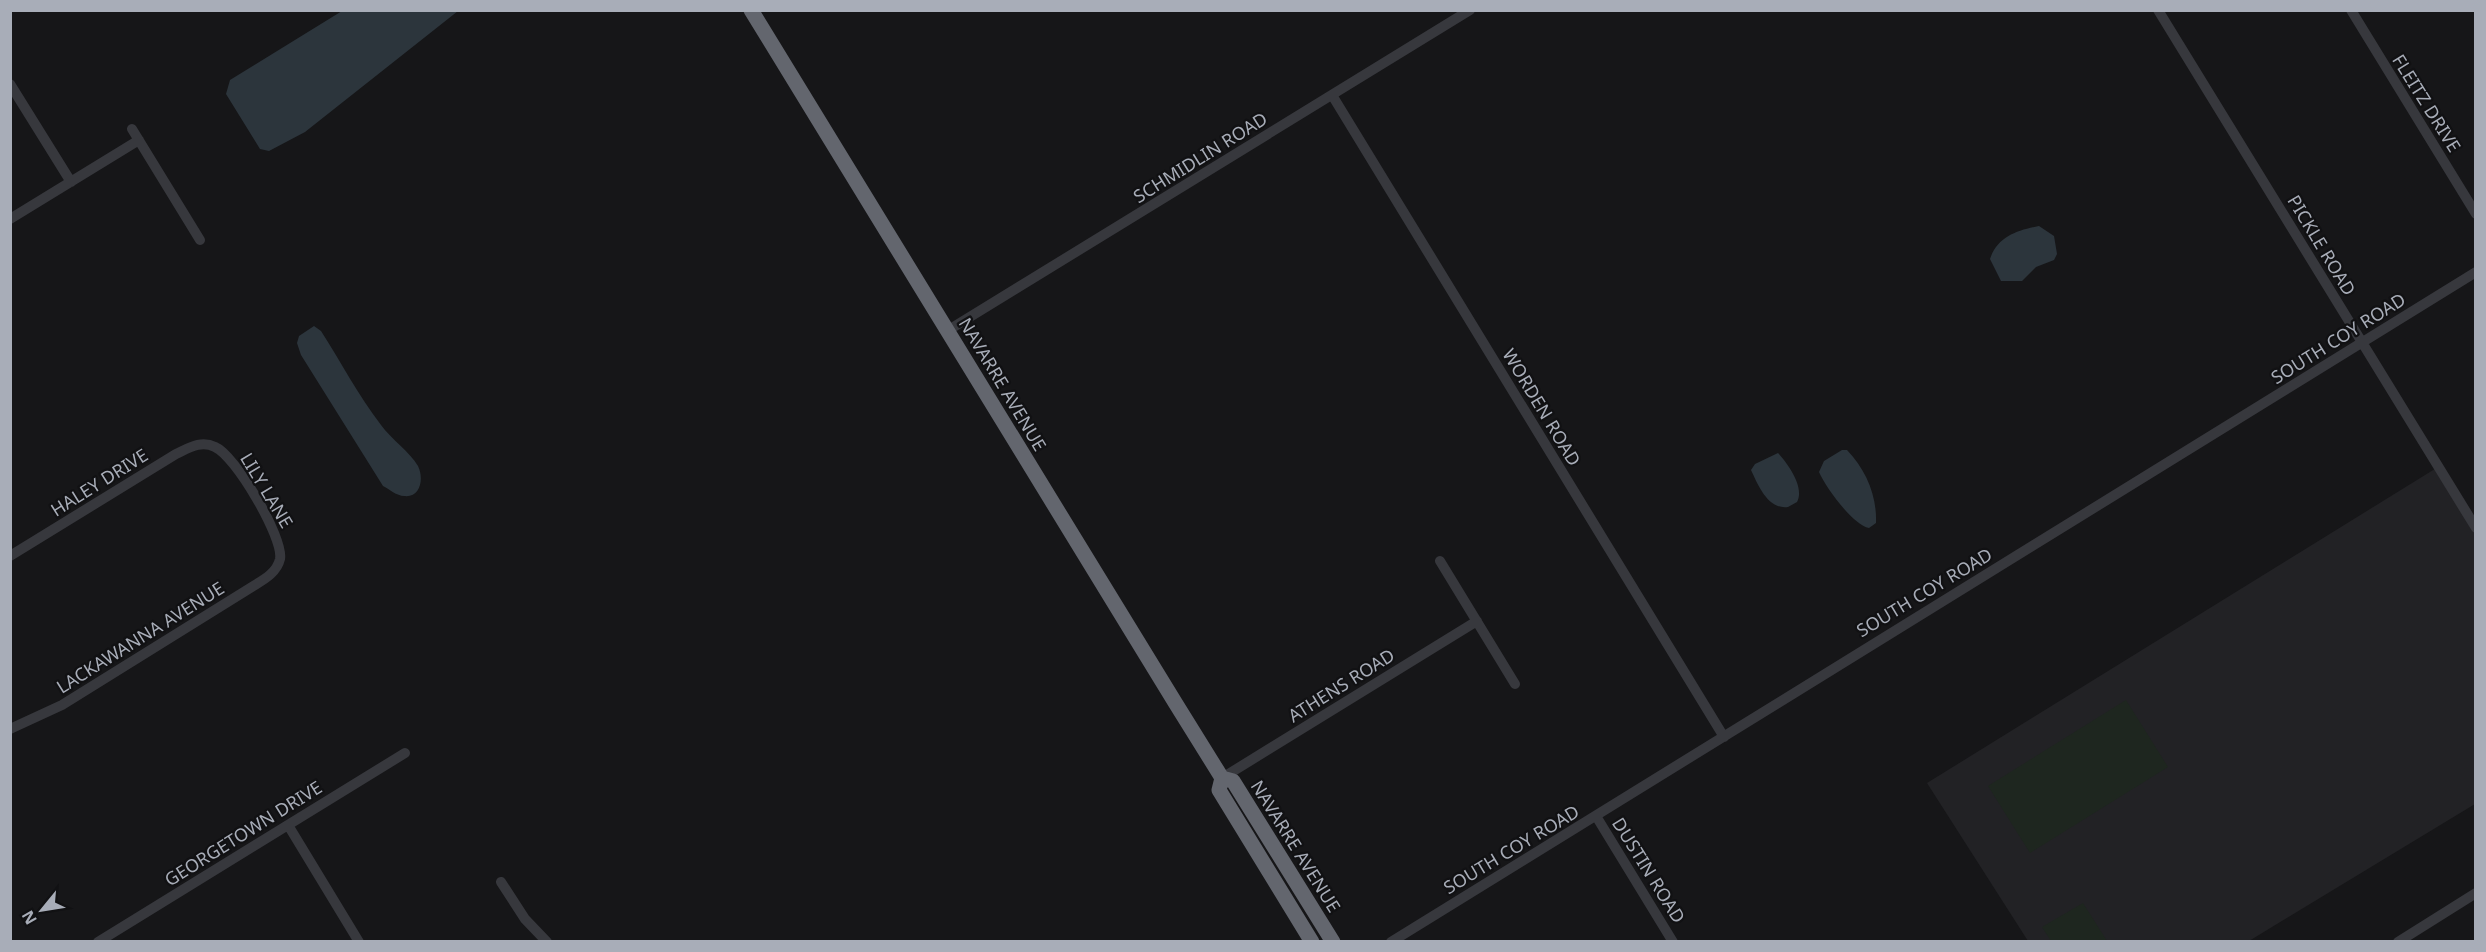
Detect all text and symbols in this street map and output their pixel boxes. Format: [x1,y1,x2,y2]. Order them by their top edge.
street label: FLEITZ DRIVE [2387,50,2467,156]
street label: SCHMIDLIN ROAD [1129,106,1271,208]
street label: PICKLE ROAD [2283,190,2361,300]
street label: SOUTH COY ROAD [2266,287,2410,389]
street label: NAVARRE AVENUE [954,313,1052,455]
street label: WORDEN ROAD [1498,344,1586,470]
street label: HALEY DRIVE [46,443,152,521]
street label: LILY LANE [235,448,299,532]
street label: SOUTH COY ROAD [1852,542,1996,642]
street label: LACKAWANNA AVENUE [52,576,228,698]
street label: ATHENS ROAD [1283,643,1399,727]
street label: GEORGETOWN DRIVE [160,775,326,891]
street label: NAVARRE AVENUE [1246,775,1346,917]
street label: SOUTH COY ROAD [1439,799,1583,899]
street label: DUSTIN ROAD [1607,813,1691,927]
north arrow [12,880,72,940]
text: N [16,906,42,929]

